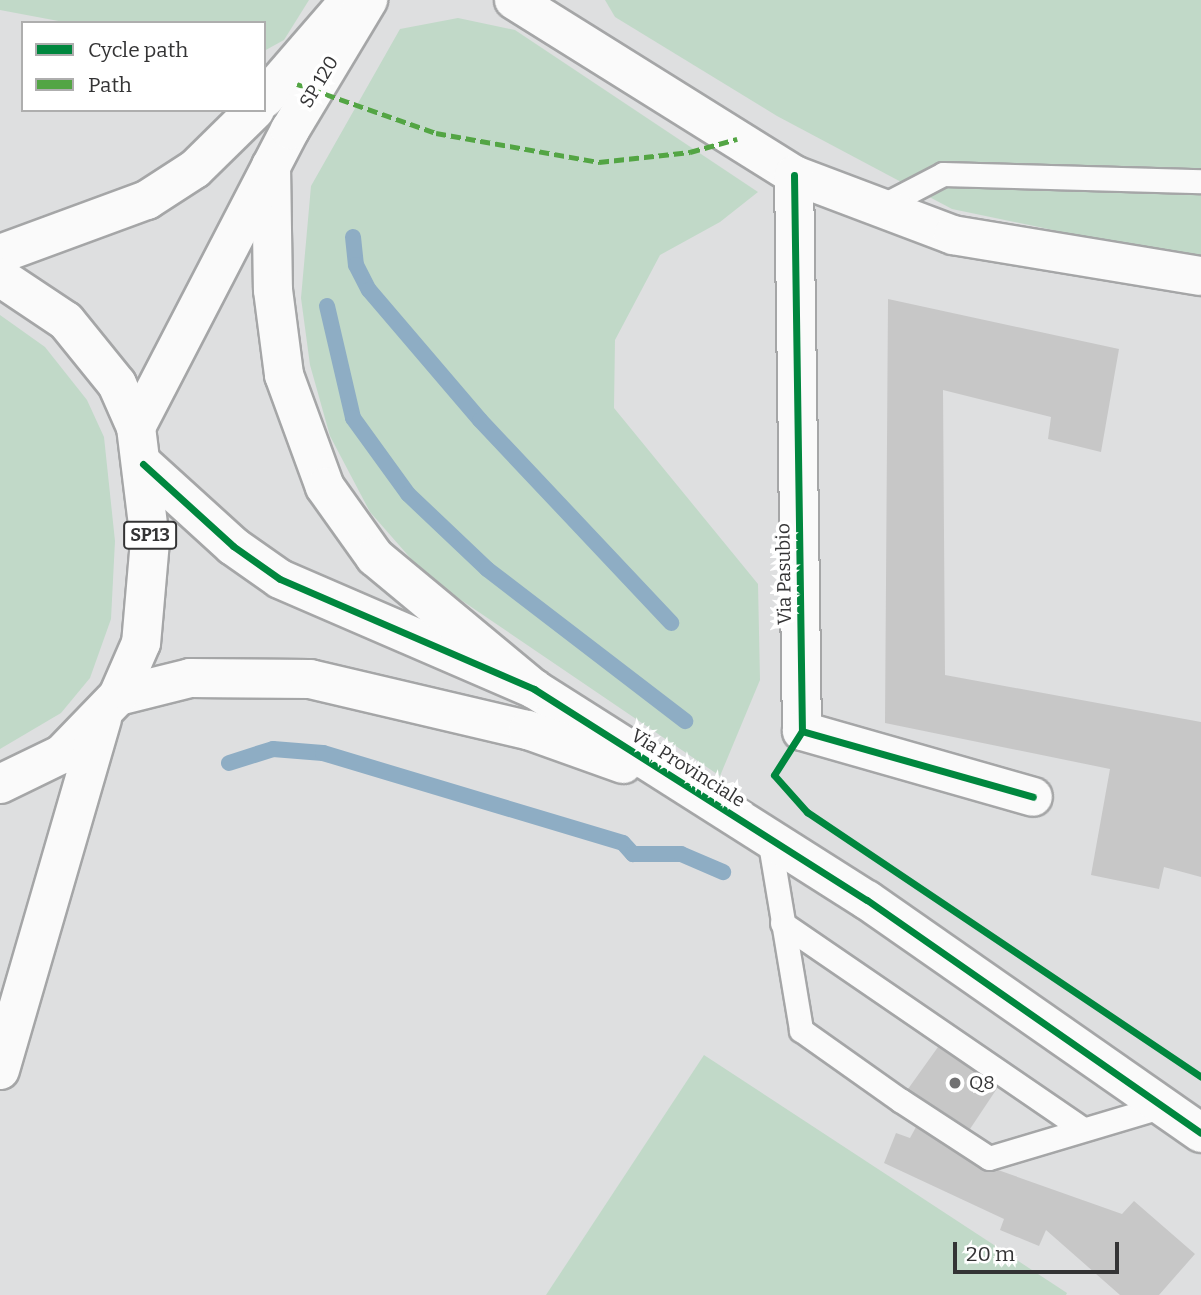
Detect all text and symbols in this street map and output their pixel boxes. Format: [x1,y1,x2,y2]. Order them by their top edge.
legend [21,21,266,112]
text: Cycle path [88,37,188,63]
street label: SP 120 [295,52,343,112]
text: Path [88,72,132,98]
road number: SP13 [122,520,178,550]
street label: Via Pasubio [772,523,796,625]
street label: Via Provinciale [627,724,749,812]
place label: Q8 [969,1072,995,1094]
marker: Q8 [947,1075,963,1091]
scale bar [956,1228,1122,1272]
text: 20 m [966,1241,1015,1267]

